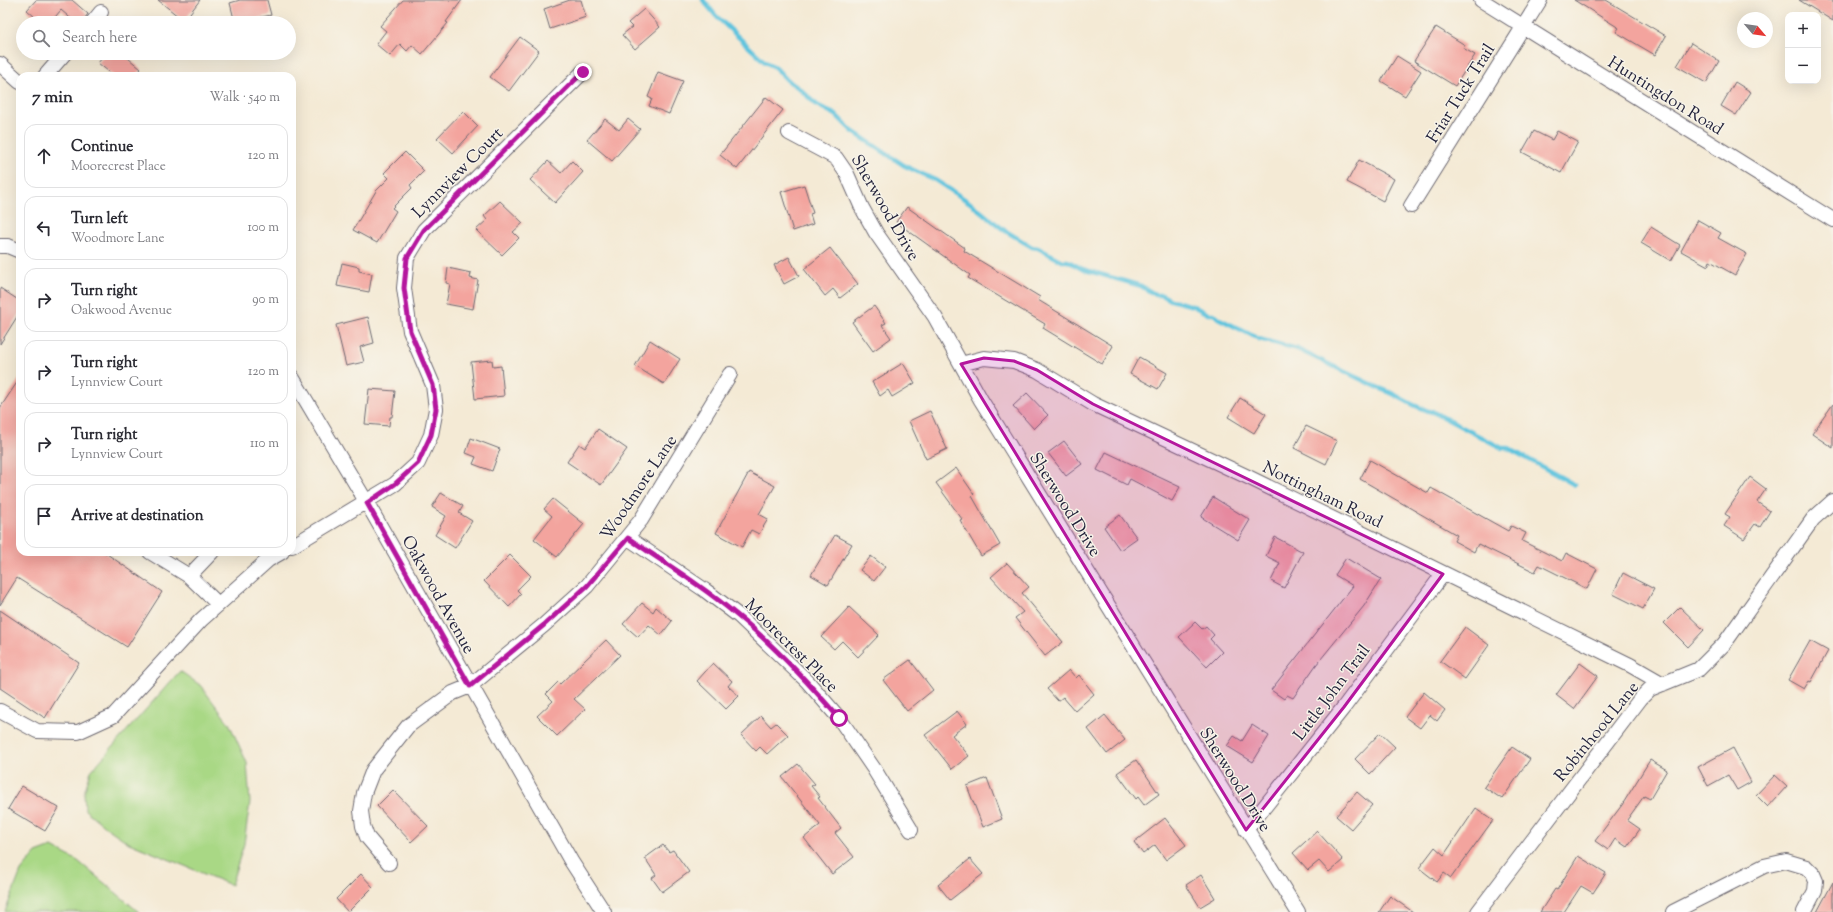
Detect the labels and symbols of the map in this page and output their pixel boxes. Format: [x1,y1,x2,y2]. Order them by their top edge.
north arrow [1737,12,1773,48]
street label: Friar Tuck Trail [1422,40,1502,148]
street label: Huntingdon Road [1602,51,1728,142]
route end [574,63,592,81]
street label: Lynnview Court [408,122,509,224]
street label: Sherwood Drive [844,150,924,266]
street label: Woodmore Lane [595,431,684,546]
street label: Sherwood Drive [1023,448,1106,562]
street label: Nottingham Road [1258,456,1387,535]
street label: Oakwood Avenue [395,531,480,659]
street label: Moorecrest Place [738,594,843,699]
street label: Little John Trail [1288,640,1377,746]
street label: Robinhood Lane [1550,677,1645,787]
route start [830,709,848,727]
street label: Sherwood Drive [1193,723,1276,837]

